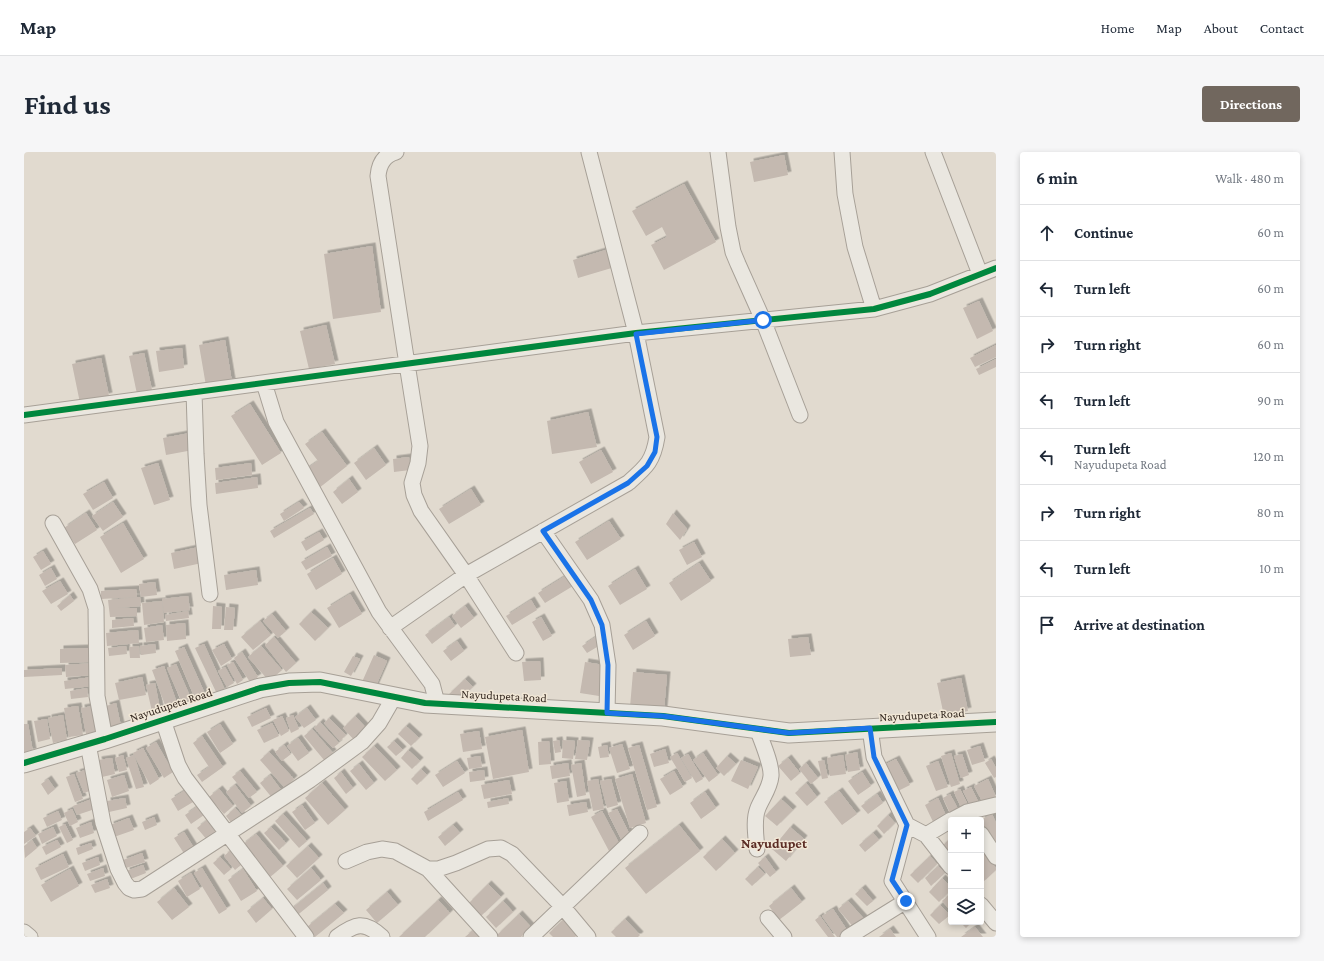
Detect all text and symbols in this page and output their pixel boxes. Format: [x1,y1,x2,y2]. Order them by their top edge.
text: Map [20,17,56,38]
text: Home [1101,20,1134,36]
text: Map [1156,20,1182,36]
text: About [1204,20,1238,36]
text: Contact [1260,20,1304,36]
button: Directions [1202,86,1300,122]
text: Find us [24,89,111,120]
text: 6 min [1036,169,1078,188]
text: Walk · 480 m [1215,171,1284,186]
icon: ahead [1036,222,1058,244]
text: Continue [1074,225,1133,241]
text: 60 m [1257,225,1284,240]
icon: left [1036,278,1058,300]
text: Turn left [1074,281,1130,297]
text: 60 m [1257,281,1284,296]
route start [754,311,772,329]
icon: right [1036,334,1058,356]
text: Turn right [1074,337,1141,353]
text: 60 m [1257,337,1284,352]
icon: left [1036,390,1058,412]
text: Turn left [1074,393,1130,409]
text: 90 m [1257,393,1284,408]
text: Turn left [1074,441,1130,457]
icon: left [1036,446,1058,468]
text: 120 m [1253,449,1284,464]
text: Nayudupeta Road [1074,457,1167,472]
icon: right [1036,502,1058,524]
text: Turn right [1074,505,1141,521]
text: 80 m [1257,505,1284,520]
icon: left [1036,558,1058,580]
text: Turn left [1074,561,1130,577]
text: 10 m [1259,561,1284,576]
icon: arrive [1036,614,1058,636]
text: Arrive at destination [1074,617,1205,633]
street label: Nayudupeta Road [128,685,214,725]
street label: Nayudupeta Road [461,687,548,705]
street label: Nayudupeta Road [879,706,966,724]
map controls [948,817,984,925]
button: + [948,817,984,853]
district label: Nayudupet [741,835,808,851]
button: − [948,853,984,889]
button: layers [948,889,984,925]
route end [897,892,915,910]

